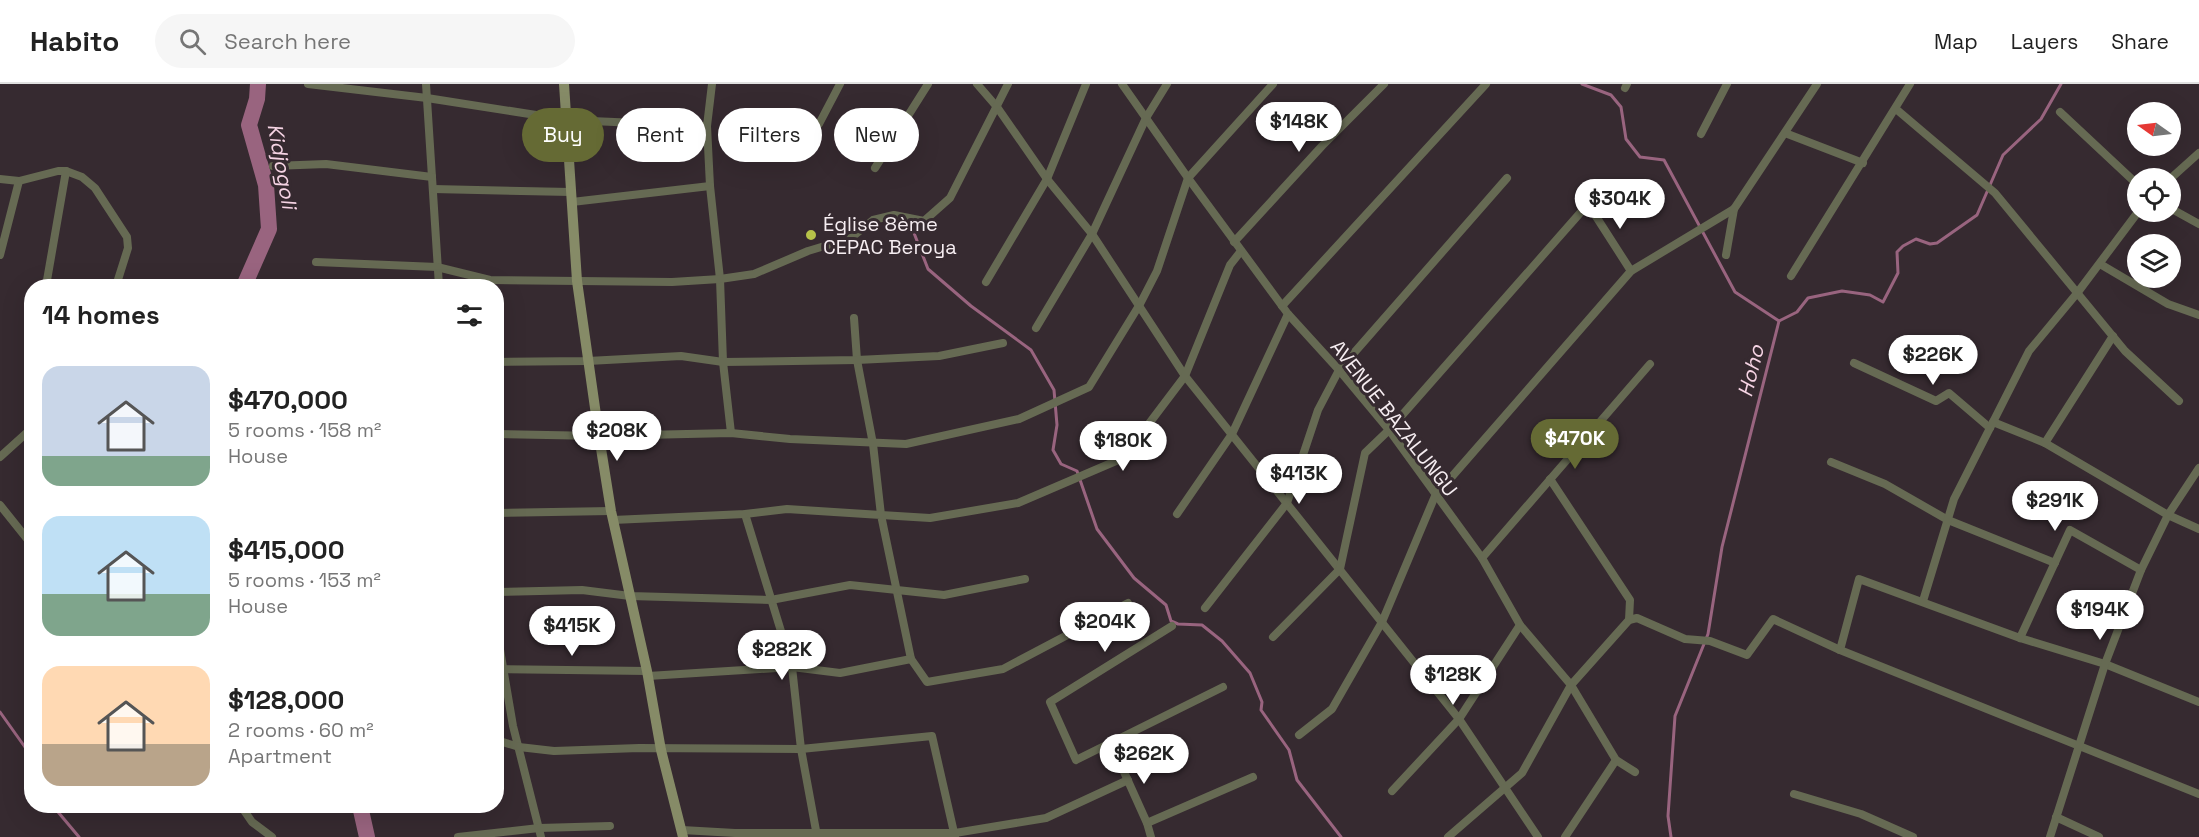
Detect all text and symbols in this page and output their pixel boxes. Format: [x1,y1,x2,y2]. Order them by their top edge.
search box [155,14,575,68]
text: Habito [30,23,119,59]
icon: search [176,25,209,58]
text: Search here [224,27,351,55]
text: Map [1934,28,1978,55]
text: Layers [2011,28,2078,55]
text: Share [2111,28,2169,55]
pin: $148K [1257,102,1341,153]
north arrow [2127,102,2181,156]
map controls [2127,102,2181,288]
chip: Buy [522,108,604,162]
chip: Rent [616,108,706,162]
chip: Filters [718,108,822,162]
chip: New [834,108,919,162]
text: $148K [1270,108,1328,134]
water label: Kidjogoli [262,121,304,214]
button: locate [2127,168,2181,222]
pin: $304K [1578,179,1662,230]
text: $304K [1589,185,1651,211]
place label: Église 8ème CEPAC Beroya [823,211,957,260]
marker: Église 8ème CEPAC Beroya [804,228,818,242]
button: layers [2127,234,2181,288]
text: 14 homes [42,298,160,332]
icon: filters [453,299,486,332]
street label: AVENUE BAZALUNGU [1325,334,1463,502]
pin: $226K [1891,335,1975,386]
water label: Hoho [1731,341,1770,400]
text: $226K [1903,341,1963,367]
text: $470,000 [228,383,348,417]
icon: home [90,390,162,462]
pin: $208K [575,411,659,462]
text: 5 rooms · 158 m² [228,417,381,443]
text: $208K [586,417,648,443]
pin: $470K [1533,419,1617,470]
pin: $180K [1081,421,1165,472]
text: $470K [1545,425,1605,451]
text: $180K [1094,427,1152,453]
text: House [228,443,288,469]
pin: $413K [1257,454,1341,505]
text: $413K [1270,460,1328,486]
pin: $291K [2013,481,2097,532]
text: $291K [2026,487,2084,513]
text: $415,000 [228,533,345,567]
icon: home [90,540,162,612]
text: 5 rooms · 153 m² [228,567,381,593]
pin: $194K [2058,590,2142,641]
text: House [228,593,288,619]
text: $194K [2071,596,2129,622]
pin: $204K [1063,602,1147,653]
pin: $415K [530,606,614,657]
text: $204K [1074,608,1136,634]
text: $415K [543,612,601,638]
pin: $282K [740,630,824,681]
text: $282K [752,636,812,662]
pin: $128K [1411,655,1495,706]
text: $128K [1424,661,1482,687]
text: $128,000 [228,683,344,717]
icon: home [90,690,162,762]
text: 2 rooms · 60 m² [228,717,374,743]
pin: $262K [1102,734,1186,785]
text: $262K [1114,740,1174,766]
text: Apartment [228,743,332,769]

